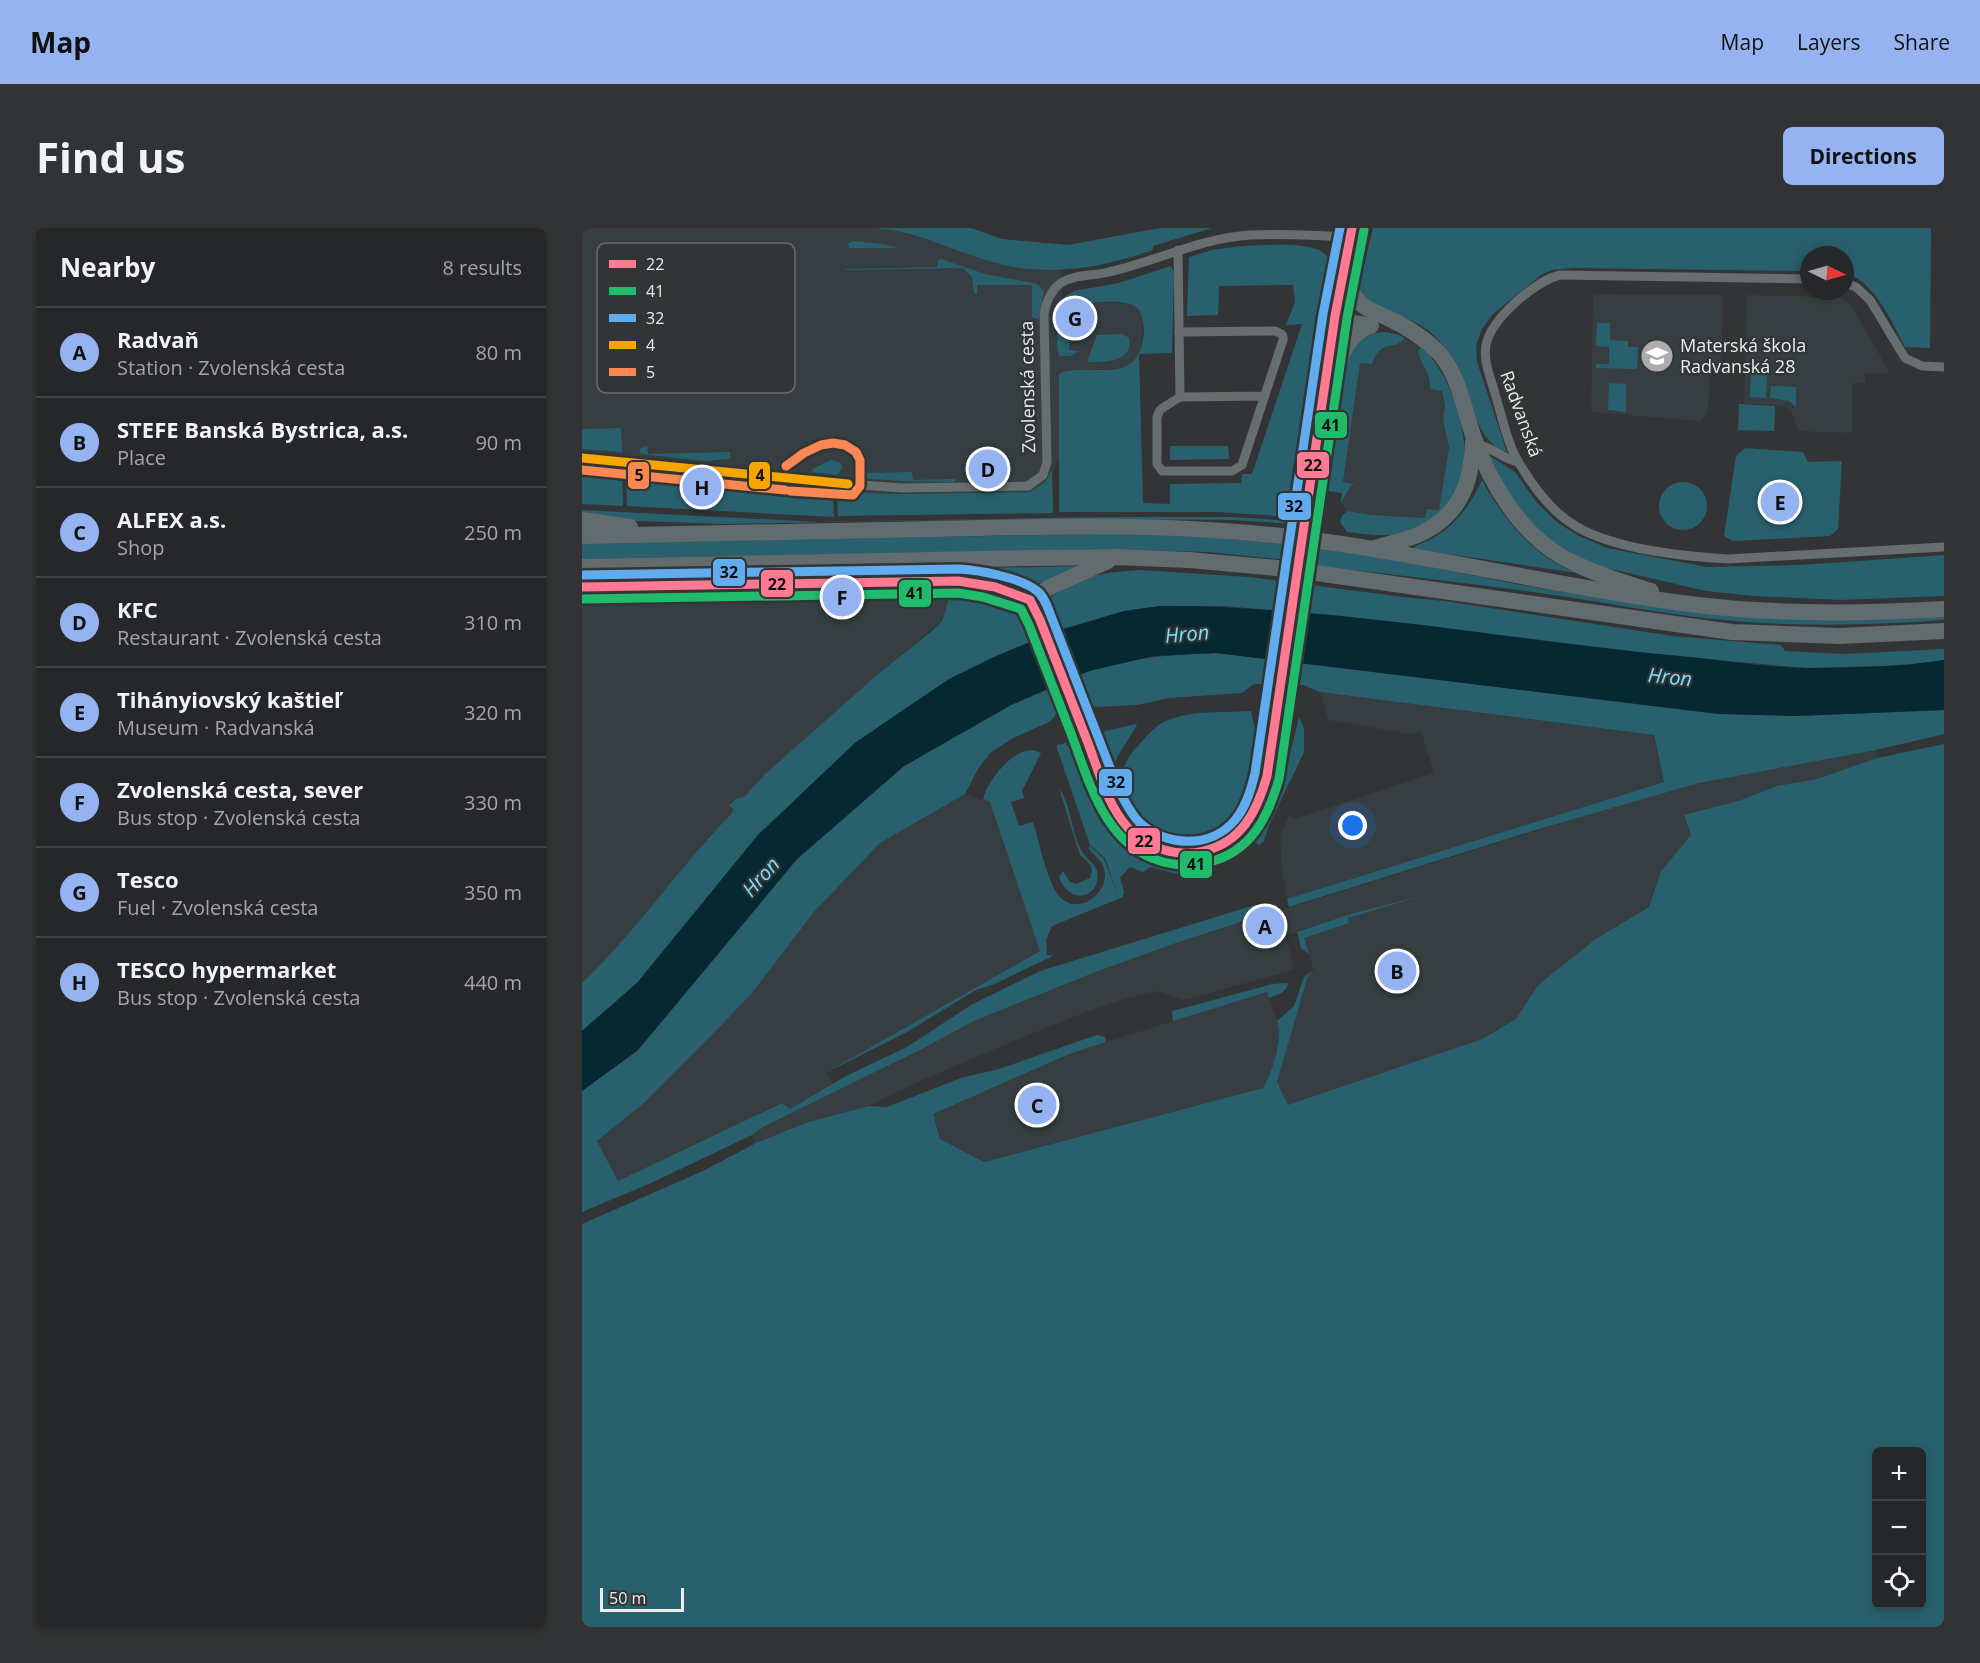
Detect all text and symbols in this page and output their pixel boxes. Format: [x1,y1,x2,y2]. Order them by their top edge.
text: Map [30,23,91,61]
text: Map [1721,28,1764,56]
text: Layers [1797,28,1861,56]
text: Share [1894,28,1950,56]
button: Directions [1783,127,1944,185]
text: Find us [36,128,185,185]
legend [597,243,795,393]
north arrow [1800,246,1854,300]
text: Nearby [60,249,155,285]
text: 22 [646,253,664,275]
text: 8 results [442,254,522,281]
text: 41 [646,280,664,302]
pin: G [1056,296,1094,340]
text: 32 [646,307,664,329]
street label: Zvolenská cesta [1014,321,1040,453]
text: Radvaň [117,324,199,354]
place label: Materská škola Radvanská 28 [1680,333,1806,378]
text: 4 [646,334,655,356]
school or university icon: Materská škola Radvanská 28 [1639,338,1675,374]
text: A [73,339,86,366]
text: 80 m [475,339,522,366]
text: Station · Zvolenská cesta [117,354,345,381]
text: 5 [646,361,655,383]
street label: Radvanská [1495,367,1549,460]
line badge: 41 [1314,411,1348,439]
text: STEFE Banská Bystrica, a.s. [117,414,408,444]
text: 41 [1322,414,1340,436]
text: B [73,429,86,456]
text: 90 m [475,429,522,456]
text: Place [117,444,166,471]
pin: D [968,446,1008,492]
line badge: 22 [1296,451,1330,479]
text: 22 [1304,454,1322,476]
line badge: 5 [627,461,650,490]
line badge: 4 [748,461,771,490]
text: 5 [634,464,644,486]
pin: H [682,464,722,510]
text: 4 [755,464,765,486]
pin: E [1760,480,1800,524]
line badge: 32 [1277,492,1312,521]
text: 32 [1285,495,1303,517]
text: ALFEX a.s. [117,504,226,534]
text: C [73,519,86,546]
text: 250 m [464,519,522,546]
text: Shop [117,534,165,561]
line badge: 32 [712,558,746,587]
text: 32 [720,561,738,583]
line badge: 22 [760,569,794,598]
text: 22 [768,573,786,595]
pin: F [822,574,862,620]
line badge: 41 [898,579,932,608]
text: 41 [906,582,924,604]
text: KFC [117,594,158,624]
text: D [72,609,87,636]
text: 310 m [464,609,522,636]
water label: Hron [1164,618,1210,649]
text: Restaurant · Zvolenská cesta [117,624,382,651]
water label: Hron [1647,661,1693,692]
text: Tihányiovský kaštieľ [117,684,341,714]
text: E [74,699,85,726]
text: 320 m [464,699,522,726]
text: Museum · Radvanská [117,714,315,741]
line badge: 32 [1098,768,1133,797]
text: 32 [1107,771,1125,793]
text: Zvolenská cesta, sever [117,774,363,804]
text: F [74,789,85,816]
text: 330 m [464,789,522,816]
text: Bus stop · Zvolenská cesta [117,804,360,831]
your location [1338,811,1367,840]
line badge: 22 [1127,827,1161,855]
text: 22 [1135,830,1153,852]
line badge: 41 [1179,850,1213,879]
water label: Hron [736,851,785,902]
text: 41 [1187,853,1205,875]
text: Tesco [117,864,179,894]
text: G [72,879,87,906]
text: 350 m [464,879,522,906]
text: Fuel · Zvolenská cesta [117,894,318,921]
pin: A [1246,904,1284,948]
pin: B [1378,948,1416,994]
text: TESCO hypermarket [117,954,336,984]
text: H [72,969,87,996]
text: 440 m [464,969,522,996]
text: Bus stop · Zvolenská cesta [117,984,360,1011]
pin: C [1018,1082,1056,1128]
map controls [1872,1447,1926,1609]
button: + [1872,1447,1926,1501]
button: − [1872,1501,1926,1555]
button: locate [1872,1555,1926,1609]
scale bar [600,1585,684,1612]
text: 50 m [609,1587,646,1609]

